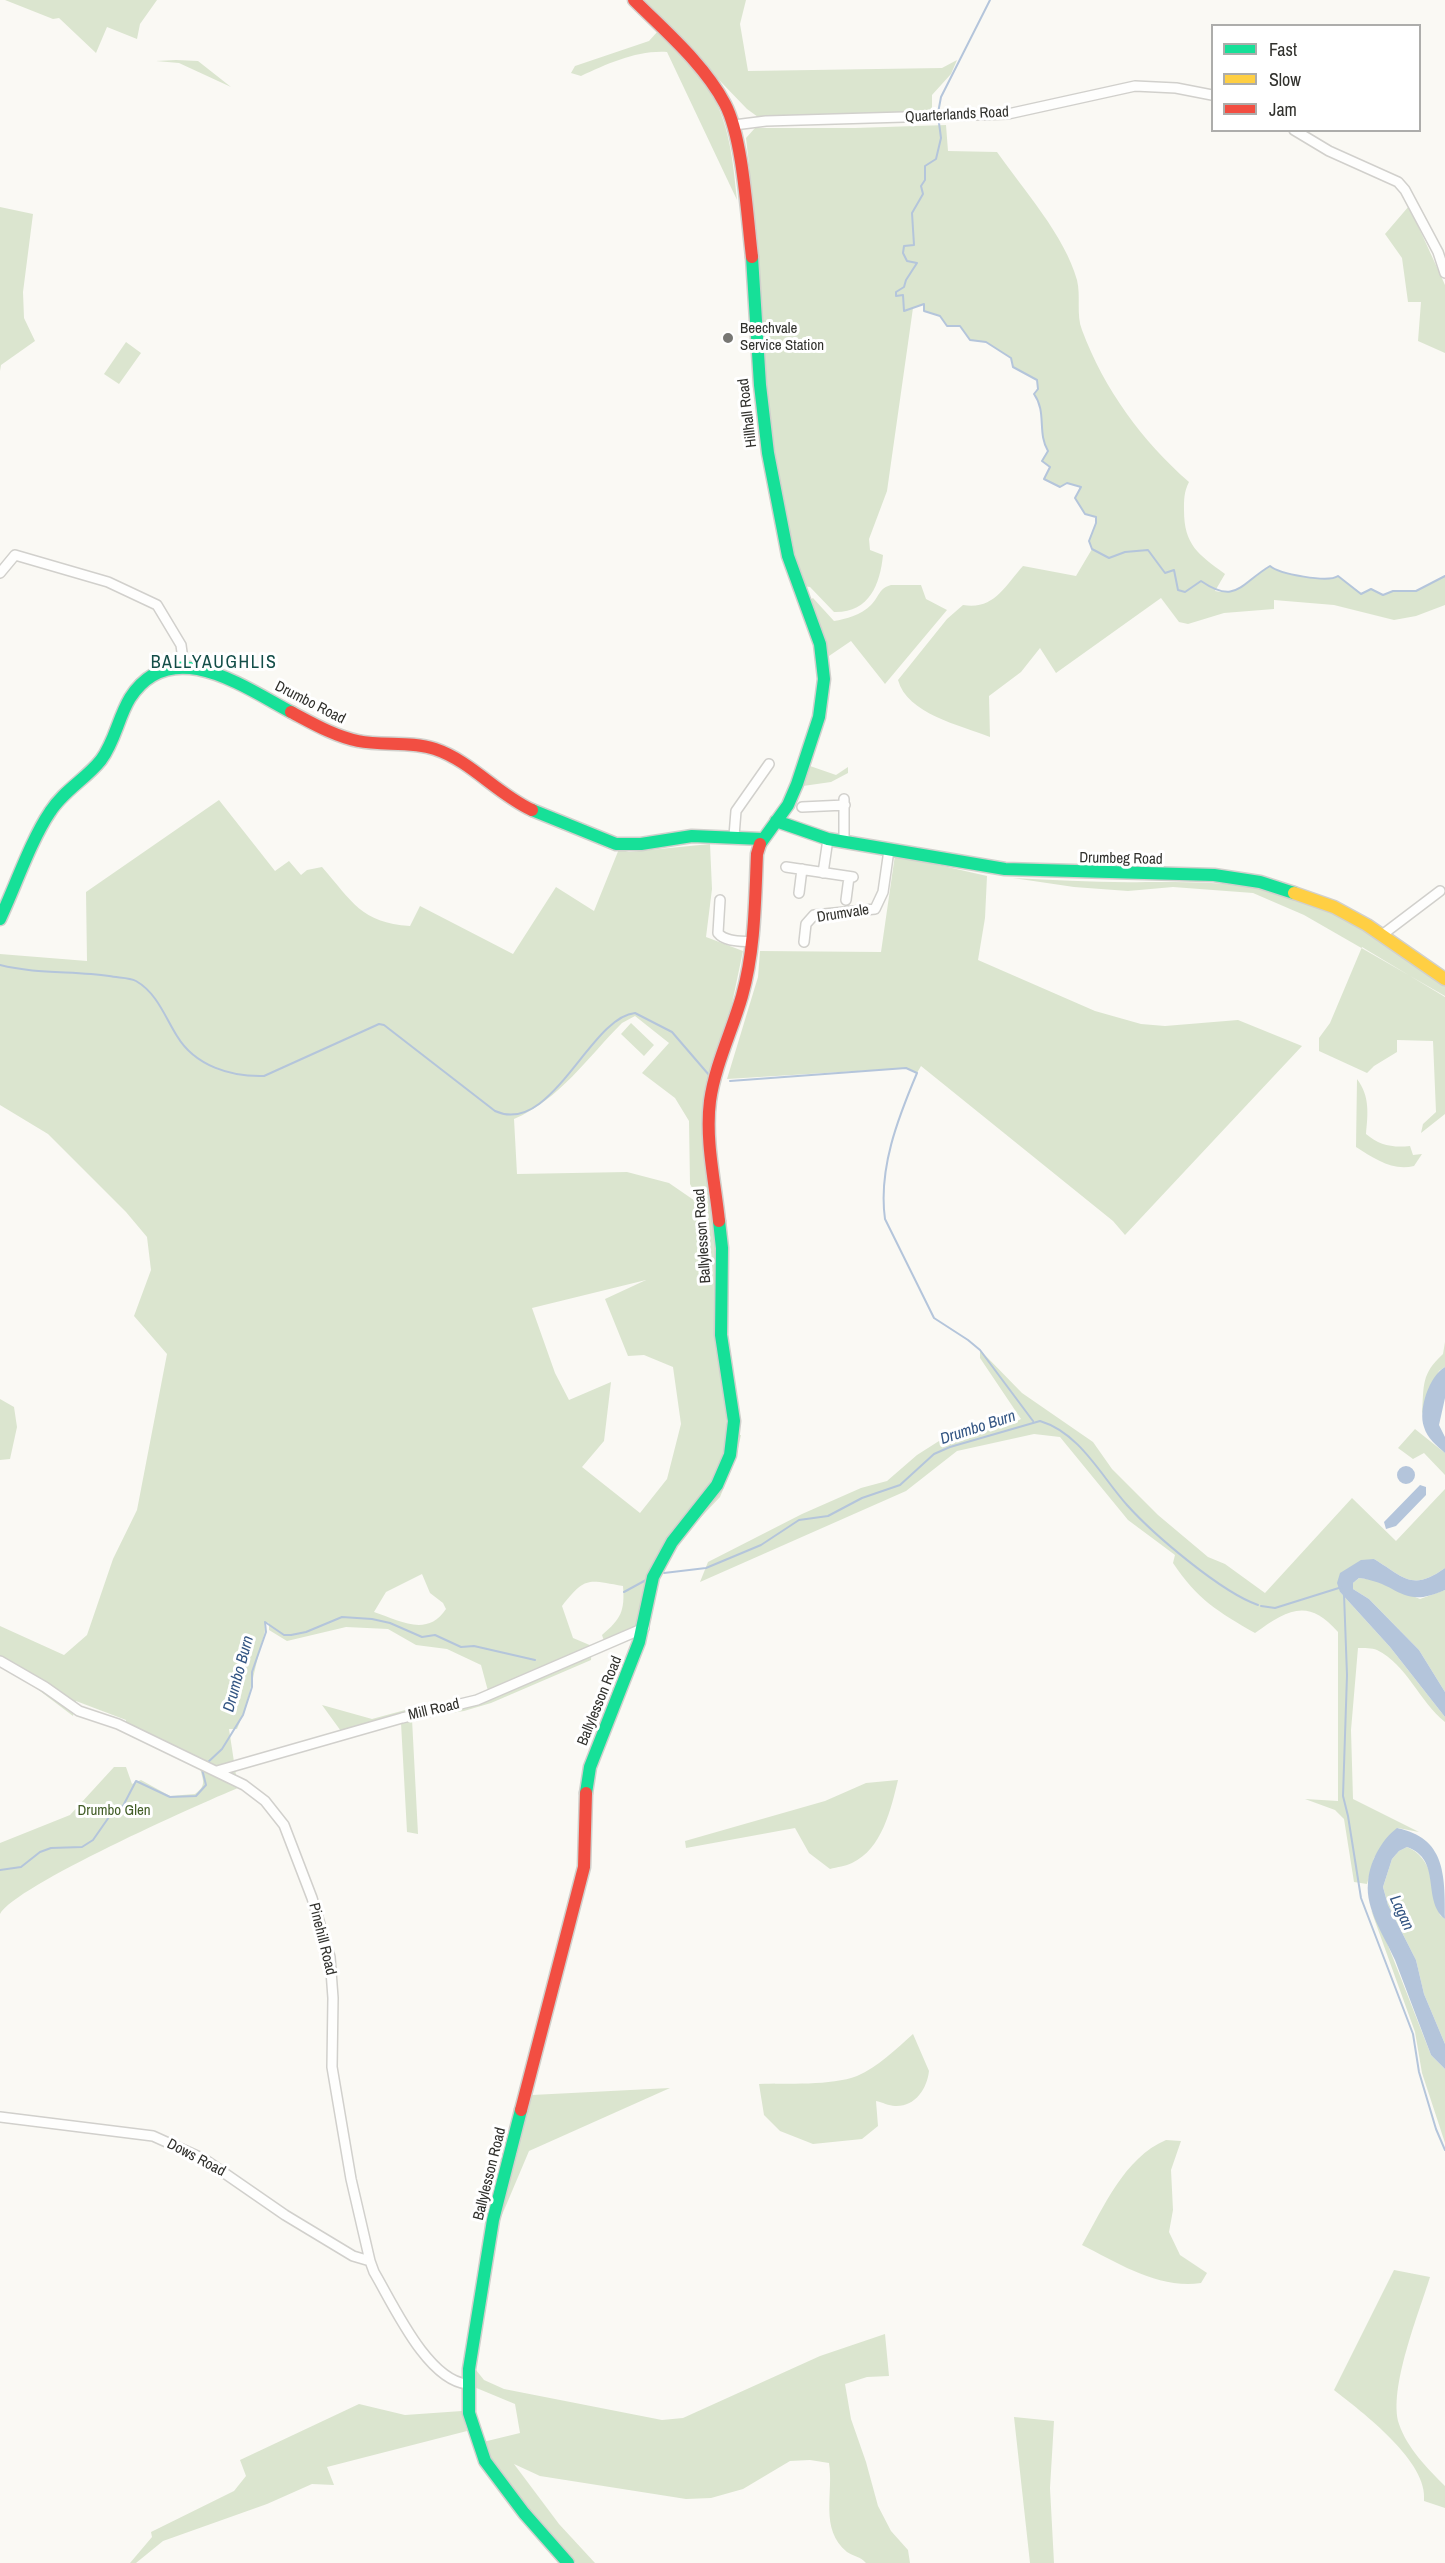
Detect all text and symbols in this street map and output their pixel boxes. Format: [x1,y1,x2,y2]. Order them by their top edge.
legend [1211,24,1421,132]
text: Fast [1269,37,1297,62]
text: Slow [1269,67,1301,92]
text: Jam [1269,97,1297,122]
street label: Quarterlands Road [905,103,1009,127]
place label: Beechvale Service Station [740,320,824,355]
marker: Beechvale Service Station [721,331,735,345]
street label: Hillhall Road [735,377,761,449]
district label: BALLYAUGHLIS [151,652,277,674]
street label: Drumbo Road [272,678,348,728]
street label: Drumbeg Road [1079,849,1163,869]
street label: Drumvale [816,901,870,927]
street label: Ballylesson Road [691,1188,715,1284]
water label: Drumbo Burn [938,1407,1018,1449]
water label: Drumbo Burn [220,1634,258,1714]
street label: Ballylesson Road [574,1654,626,1748]
street label: Mill Road [407,1695,461,1725]
park label: Drumbo Glen [77,1802,151,1820]
water label: Lagan [1385,1892,1417,1934]
street label: Pinehill Road [304,1901,340,1977]
street label: Ballylesson Road [470,2126,510,2222]
street label: Dows Road [164,2135,228,2181]

